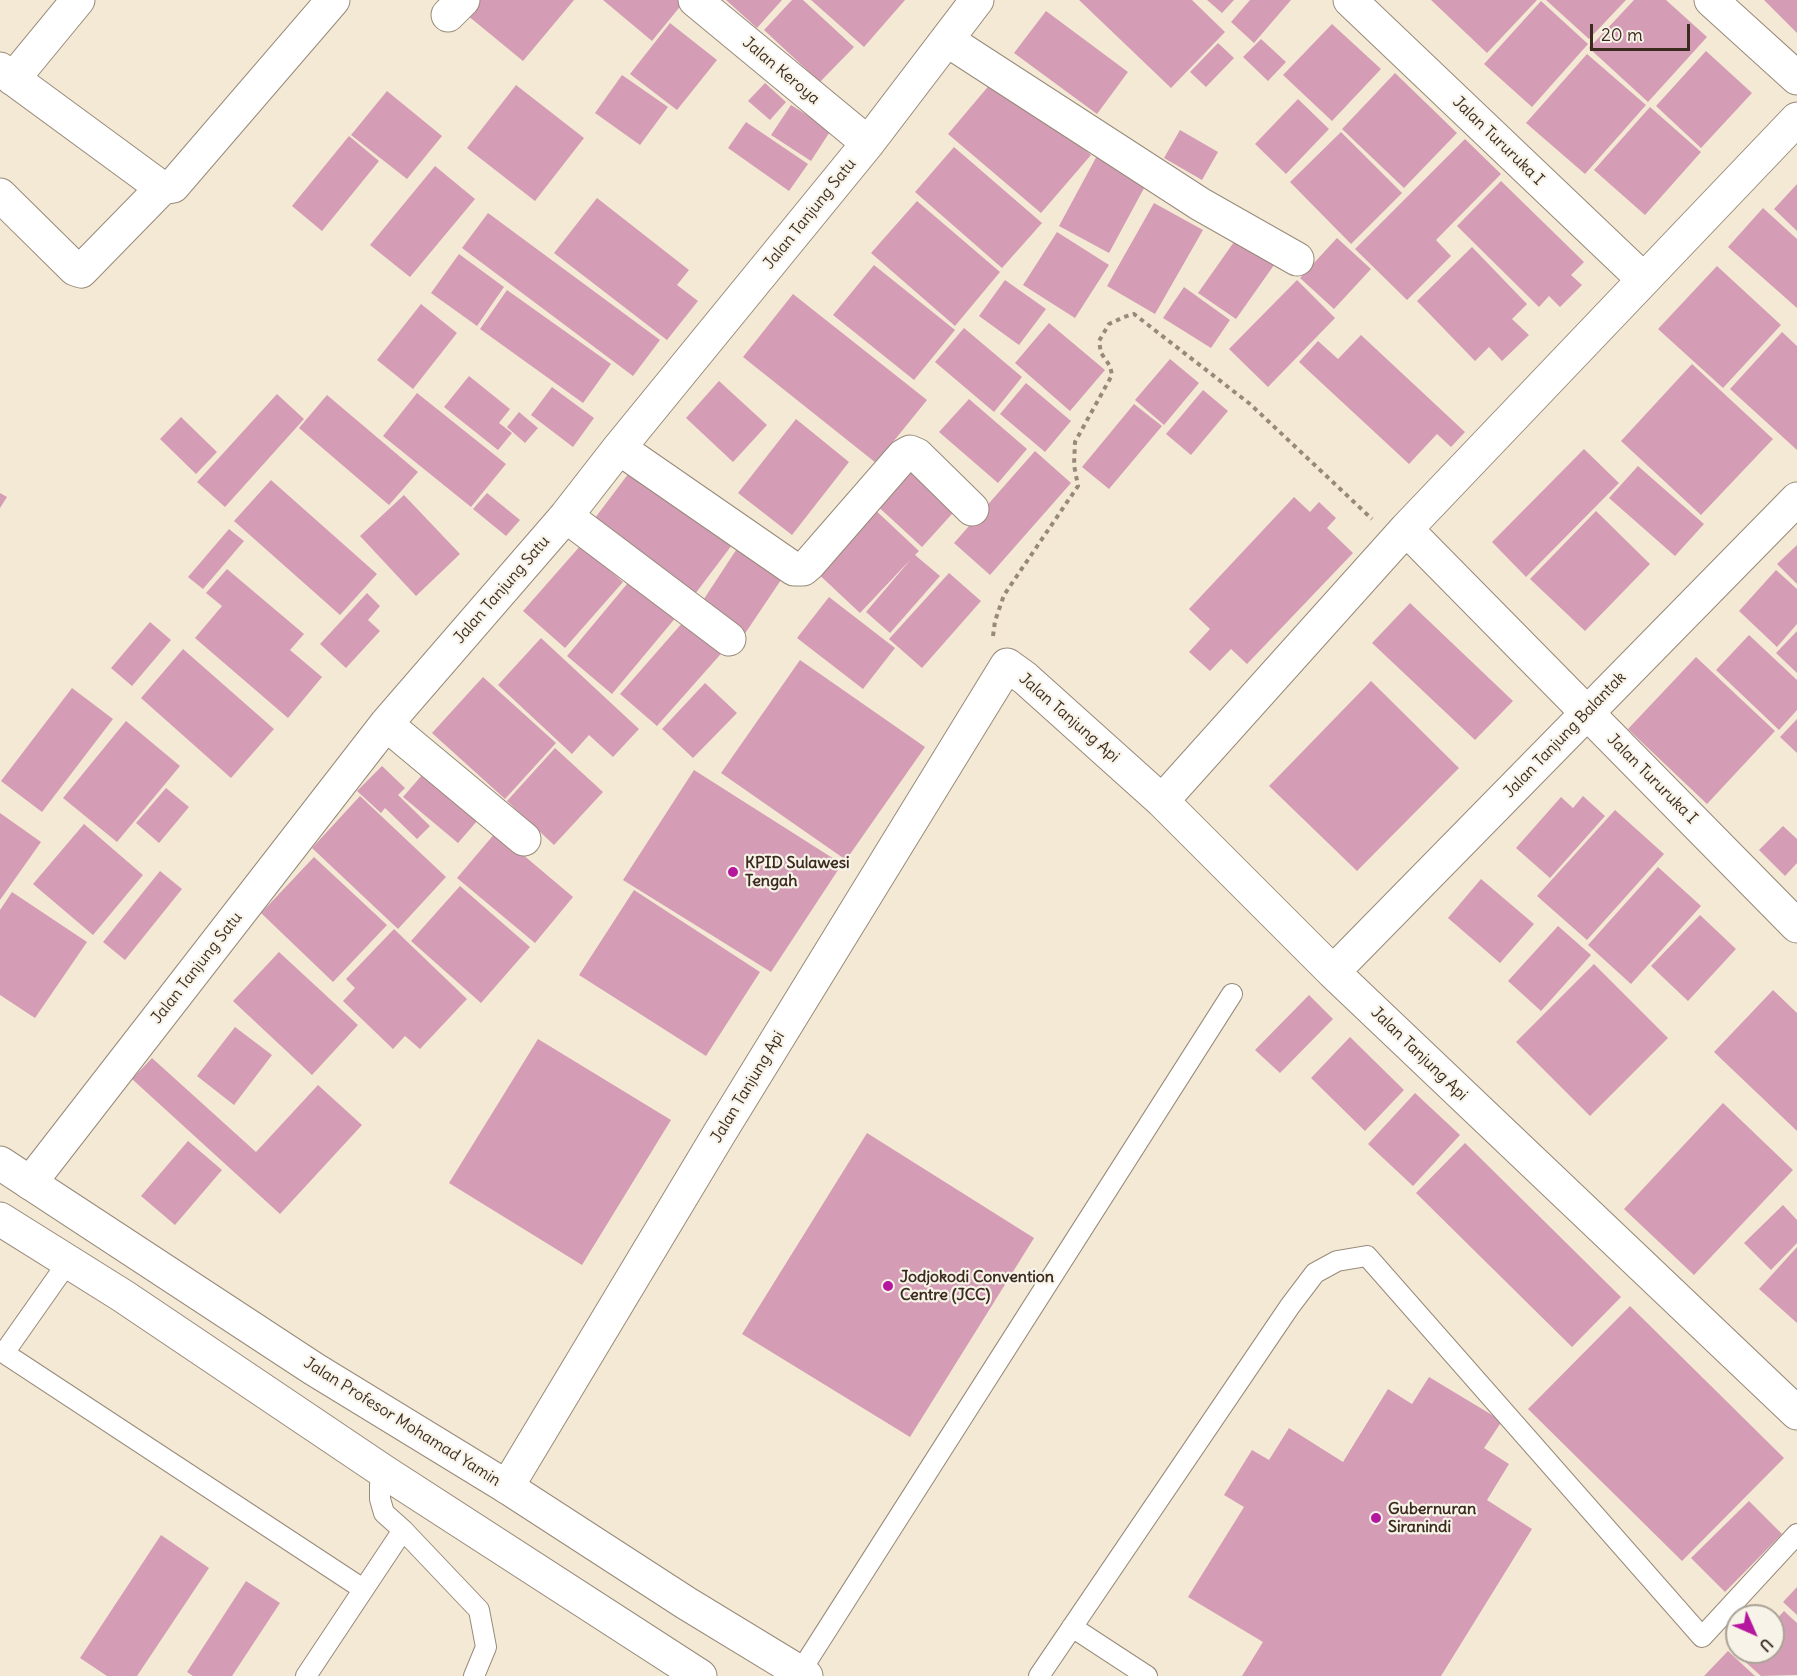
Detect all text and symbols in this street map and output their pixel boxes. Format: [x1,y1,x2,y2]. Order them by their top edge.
scale bar [1593,12,1694,50]
text: 20 m [1601,23,1643,46]
street label: Jalan Keroya [739,33,823,109]
street label: Jalan Tururuka I [1448,93,1548,189]
street label: Jalan Tanjung Satu [760,155,860,273]
street label: Jalan Tanjung Satu [450,532,554,648]
street label: Jalan Tanjung Balantak [1500,668,1630,802]
street label: Jalan Tanjung Api [1015,669,1123,767]
street label: Jalan Tururuka I [1603,730,1701,828]
place label: KPID Sulawesi Tengah [745,853,850,891]
marker: KPID Sulawesi Tengah [726,865,740,879]
street label: Jalan Tanjung Satu [147,908,247,1028]
street label: Jalan Tanjung Api [1367,1003,1471,1105]
street label: Jalan Tanjung Api [707,1028,789,1146]
place label: Jodjokodi Convention Centre (JCC) [900,1267,1054,1305]
marker: Jodjokodi Convention Centre (JCC) [881,1279,895,1293]
street label: Jalan Profesor Mohamad Yamin [300,1353,504,1491]
place label: Gubernuran Siranindi [1388,1499,1476,1537]
marker: Gubernuran Siranindi [1369,1511,1383,1525]
north arrow [1725,1604,1785,1664]
text: U [1755,1634,1777,1656]

